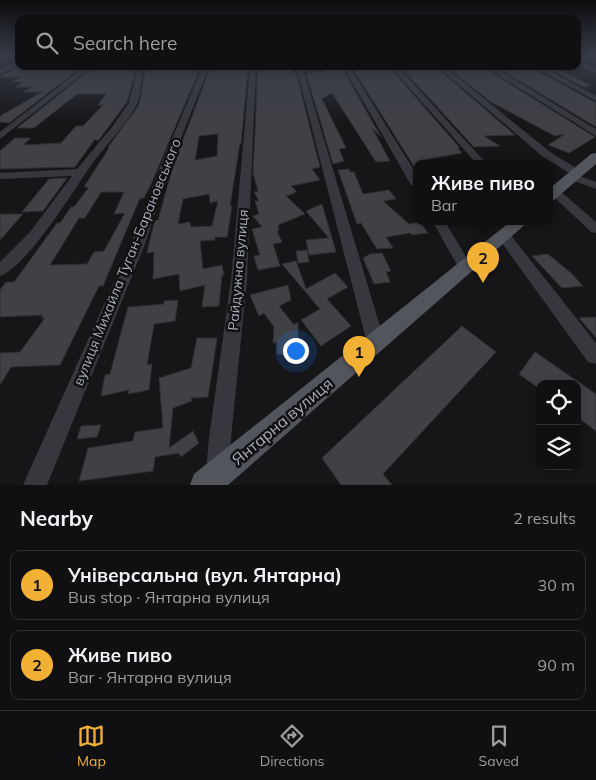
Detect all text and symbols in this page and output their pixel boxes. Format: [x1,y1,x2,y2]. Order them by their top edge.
search box [15,15,581,70]
icon: search [33,29,61,57]
text: Search here [73,31,177,55]
street label: вулиця Михайла Туган-Барановського [69,136,185,388]
popup [413,160,553,225]
text: Живе пиво [431,171,535,195]
text: Bar [431,195,457,215]
street label: Райдужна вулиця [224,209,252,331]
pin: 2 [467,242,499,283]
pin: 1 [343,336,375,377]
your location [283,338,309,364]
street label: Янтарна вулиця [228,373,336,469]
map controls [536,380,581,470]
button: locate [536,380,581,425]
button: layers [536,425,581,470]
text: Nearby [20,505,93,531]
text: 2 results [513,508,576,528]
text: Універсальна (вул. Янтарна) [68,563,342,587]
text: 1 [32,575,42,595]
text: 30 m [538,575,575,595]
text: Bus stop · Янтарна вулиця [68,587,270,607]
text: Живе пиво [68,643,172,667]
text: 2 [32,655,42,675]
text: 90 m [538,655,575,675]
text: Bar · Янтарна вулиця [68,667,232,687]
tab: Map [77,722,106,770]
tab: Directions [260,722,325,770]
tab: Saved [479,722,519,770]

